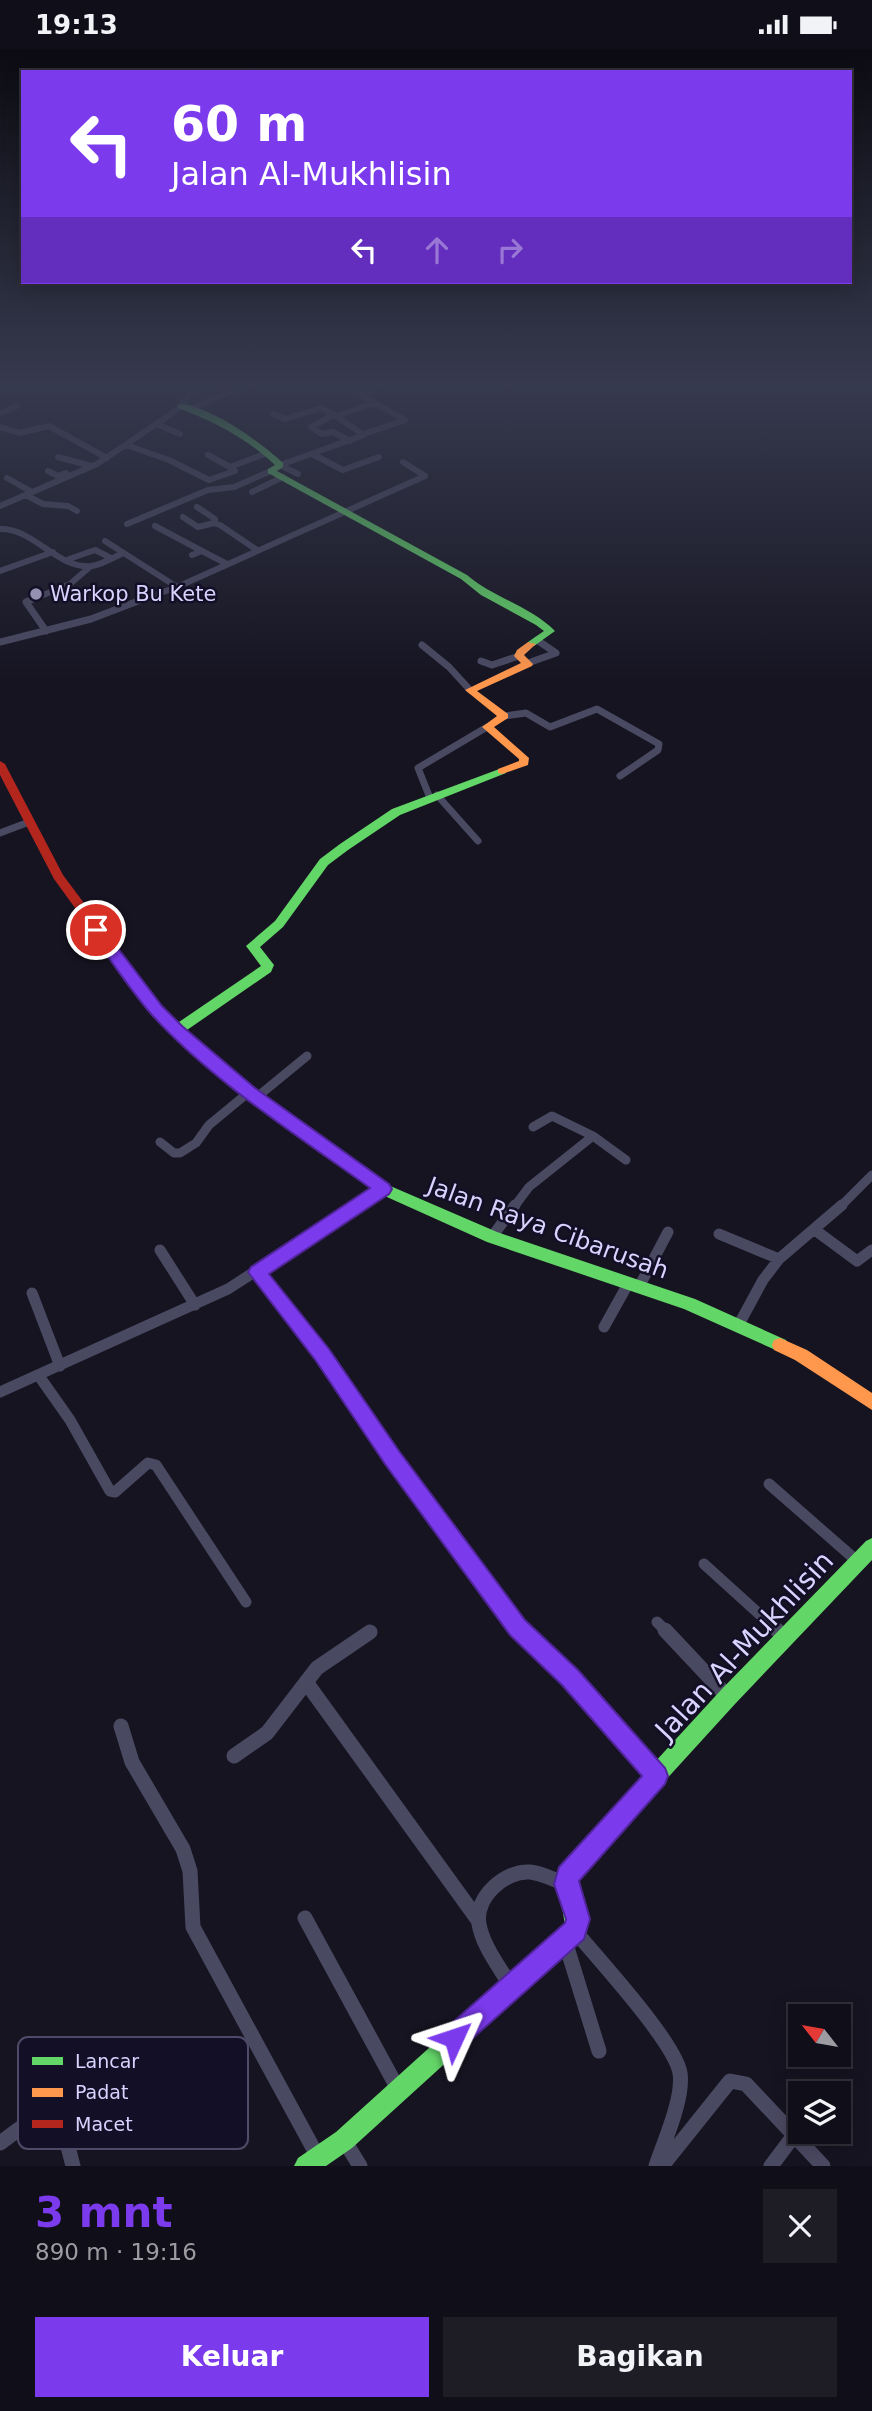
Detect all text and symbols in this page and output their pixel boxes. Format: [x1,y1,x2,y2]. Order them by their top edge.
text: 19:13 [35,10,118,40]
text: 60 m [171,96,307,153]
icon: left [56,98,147,189]
text: Jalan Al-Mukhlisin [171,155,452,193]
icon: left [345,231,383,269]
icon: ahead [418,231,456,269]
icon: right [491,231,529,269]
place label: Warkop Bu Kete [50,582,216,606]
marker: Warkop Bu Kete [28,586,44,602]
pin [66,900,126,960]
icon: arrive [77,911,115,949]
street label: Jalan Raya Cibarusah [422,1171,672,1285]
street label: Jalan Al-Mukhlisin [647,1544,840,1748]
position arrow [417,2001,491,2075]
north arrow [788,2004,850,2067]
map controls [788,2004,851,2144]
legend [18,2037,248,2149]
text: Lancar [75,2050,139,2072]
text: Padat [75,2081,128,2103]
button: layers [788,2081,851,2144]
text: Macet [75,2113,133,2135]
text: 3 mnt [35,2188,173,2237]
button: close [763,2189,837,2263]
text: 890 m · 19:16 [35,2239,197,2265]
button: Keluar [35,2317,429,2397]
button: Bagikan [443,2317,837,2397]

